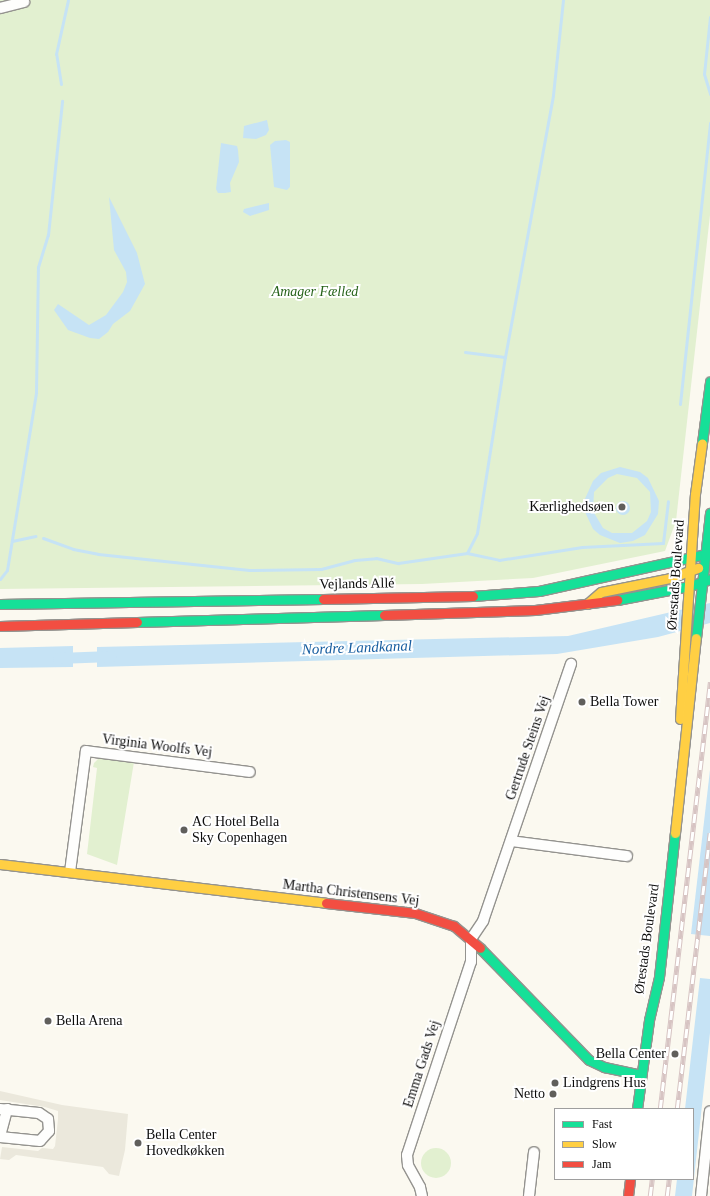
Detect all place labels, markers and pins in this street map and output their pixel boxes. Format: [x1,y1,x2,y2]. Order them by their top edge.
place label: Kærlighedsøen [529,499,614,515]
marker: Kærlighedsøen [617,502,627,512]
place label: Bella Tower [590,694,659,710]
marker: Bella Tower [577,697,587,707]
place label: AC Hotel Bella Sky Copenhagen [192,814,287,846]
marker: AC Hotel Bella Sky Copenhagen [179,825,189,835]
place label: Bella Arena [56,1013,123,1029]
marker: Bella Arena [43,1016,53,1026]
place label: Bella Center [596,1046,666,1062]
marker: Bella Center [669,1048,681,1060]
place label: Lindgrens Hus [563,1075,646,1091]
marker: Lindgrens Hus [550,1078,560,1088]
place label: Netto [514,1086,545,1102]
marker: Netto [548,1089,558,1099]
place label: Bella Center Hovedkøkken [146,1127,225,1160]
marker: Bella Center Hovedkøkken [133,1138,143,1148]

